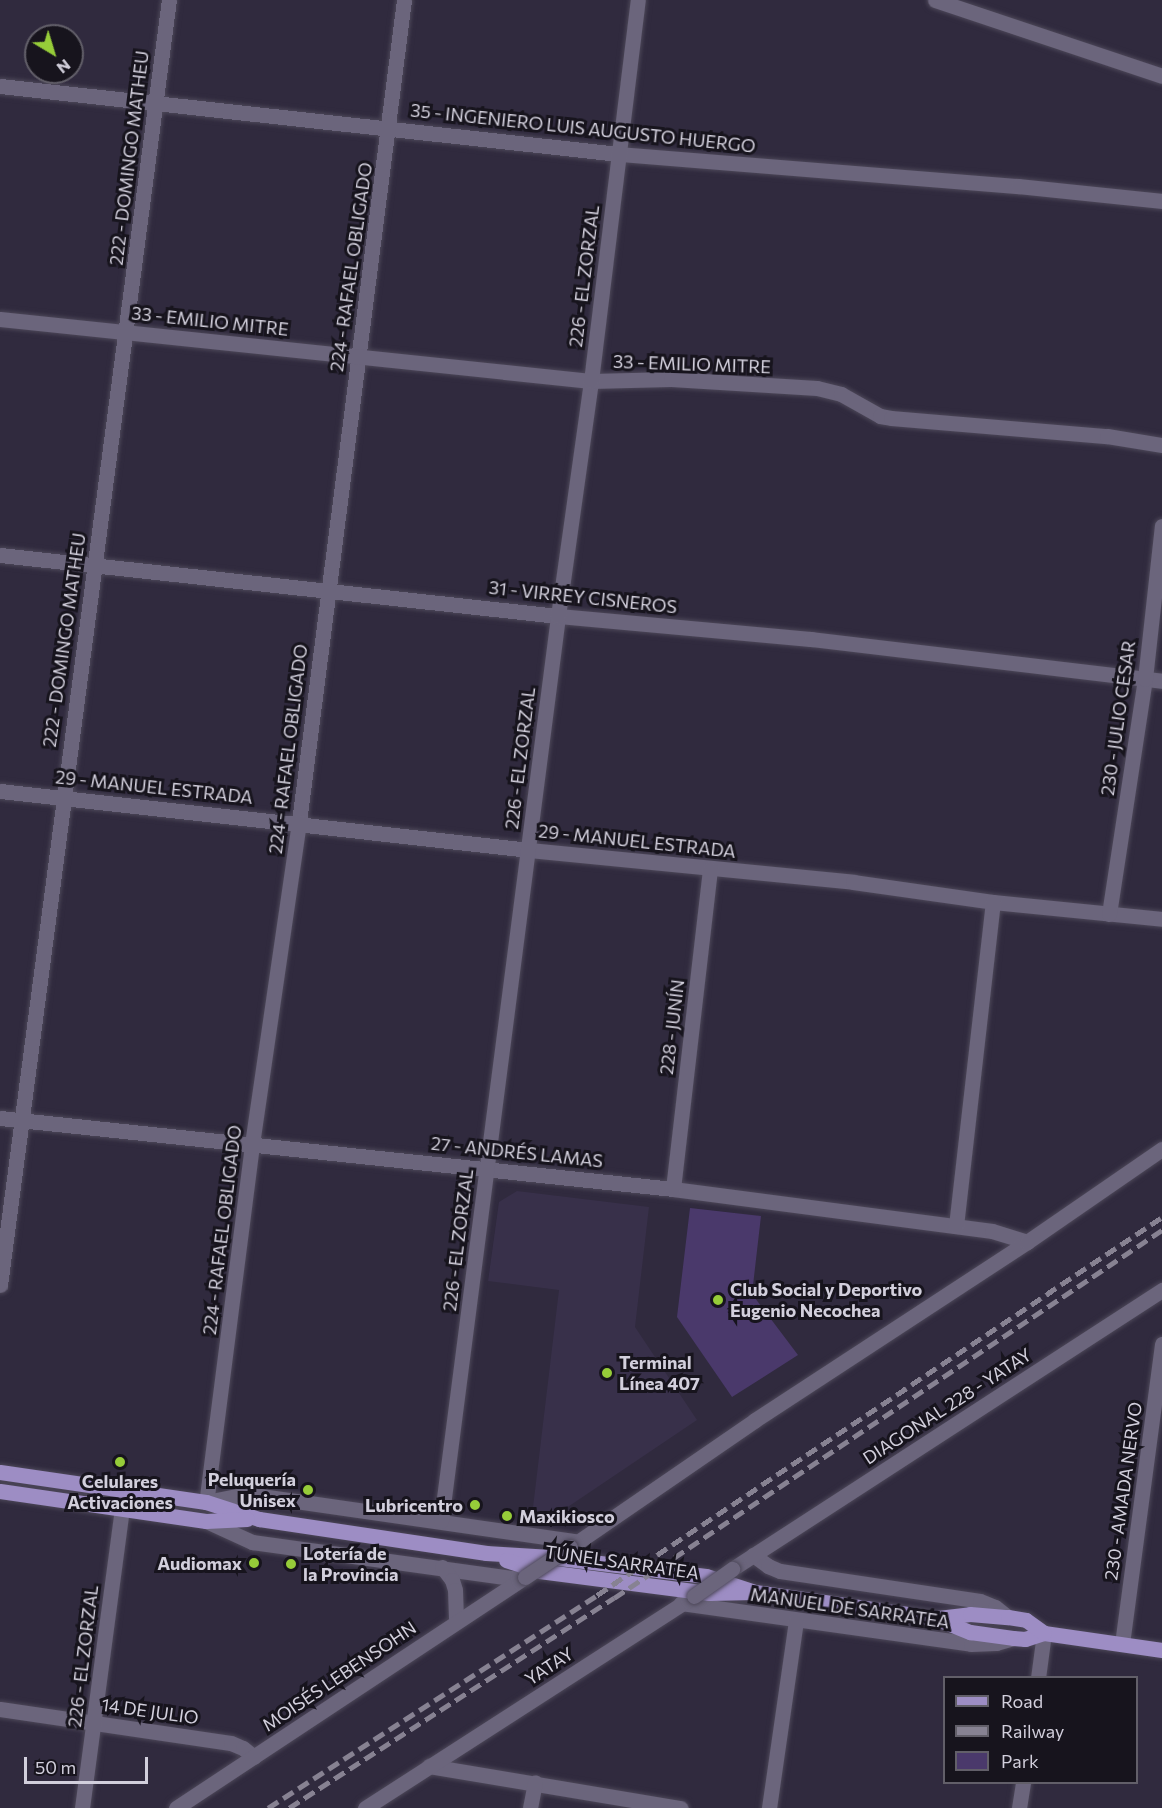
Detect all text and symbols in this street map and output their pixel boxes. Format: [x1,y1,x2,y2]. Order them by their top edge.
north arrow [24,24,84,84]
street label: 222 - DOMINGO MATHEU [105,49,153,267]
text: N [54,56,75,78]
street label: 35 - INGENIERO LUIS AUGUSTO HUERGO [409,99,757,157]
street label: 224 - RAFAEL OBLIGADO [326,161,376,373]
street label: 226 - EL ZORZAL [565,204,603,348]
street label: 33 - EMILIO MITRE [130,302,290,340]
street label: 33 - EMILIO MITRE [613,350,771,378]
street label: 222 - DOMINGO MATHEU [38,531,90,749]
street label: 31 - VIRREY CISNEROS [488,576,678,618]
street label: 230 - JULIO CESAR [1096,639,1140,797]
street label: 224 - RAFAEL OBLIGADO [264,643,312,855]
street label: 226 - EL ZORZAL [501,686,539,830]
street label: 29 - MANUEL ESTRADA [54,766,254,808]
street label: 29 - MANUEL ESTRADA [537,820,737,862]
street label: 228 - JUNÍN [655,978,689,1076]
street label: 224 - RAFAEL OBLIGADO [198,1124,246,1336]
street label: 27 - ANDRÉS LAMAS [430,1132,604,1172]
street label: 226 - EL ZORZAL [439,1168,477,1312]
place label: Club Social y Deportivo Eugenio Necochea [730,1279,922,1322]
marker: Club Social y Deportivo Eugenio Necochea [711,1293,725,1307]
street label: DIAGONAL 228 - YATAY [859,1343,1035,1469]
place label: Terminal Línea 407 [619,1352,700,1394]
marker: Terminal Línea 407 [600,1366,614,1380]
street label: 230 - AMADA NERVO [1100,1400,1146,1582]
marker: Celulares Activaciones [113,1455,127,1469]
place label: Peluquería Unisex [208,1469,296,1512]
place label: Celulares Activaciones [67,1471,173,1514]
marker: Peluquería Unisex [301,1483,315,1497]
place label: Lubricentro [365,1494,463,1516]
marker: Lubricentro [468,1498,482,1512]
place label: Maxikiosco [519,1505,615,1527]
marker: Maxikiosco [500,1509,514,1523]
street label: TÚNEL SARRATEA [544,1540,700,1584]
place label: Lotería de la Provincia [303,1543,398,1586]
place label: Audiomax [157,1552,242,1574]
marker: Audiomax [247,1556,261,1570]
marker: Lotería de la Provincia [284,1557,298,1571]
street label: MANUEL DE SARRATEA [749,1583,951,1633]
street label: 226 - EL ZORZAL [64,1584,102,1728]
street label: MOISÉS LEBENSOHN [258,1616,420,1736]
street label: YATAY [521,1642,577,1690]
legend [943,1676,1138,1784]
text: Road [1001,1690,1043,1712]
street label: 14 DE JULIO [100,1694,200,1728]
text: Railway [1001,1720,1064,1742]
scale bar [27,1745,152,1783]
text: Park [1001,1750,1039,1772]
text: 50 m [35,1756,76,1778]

